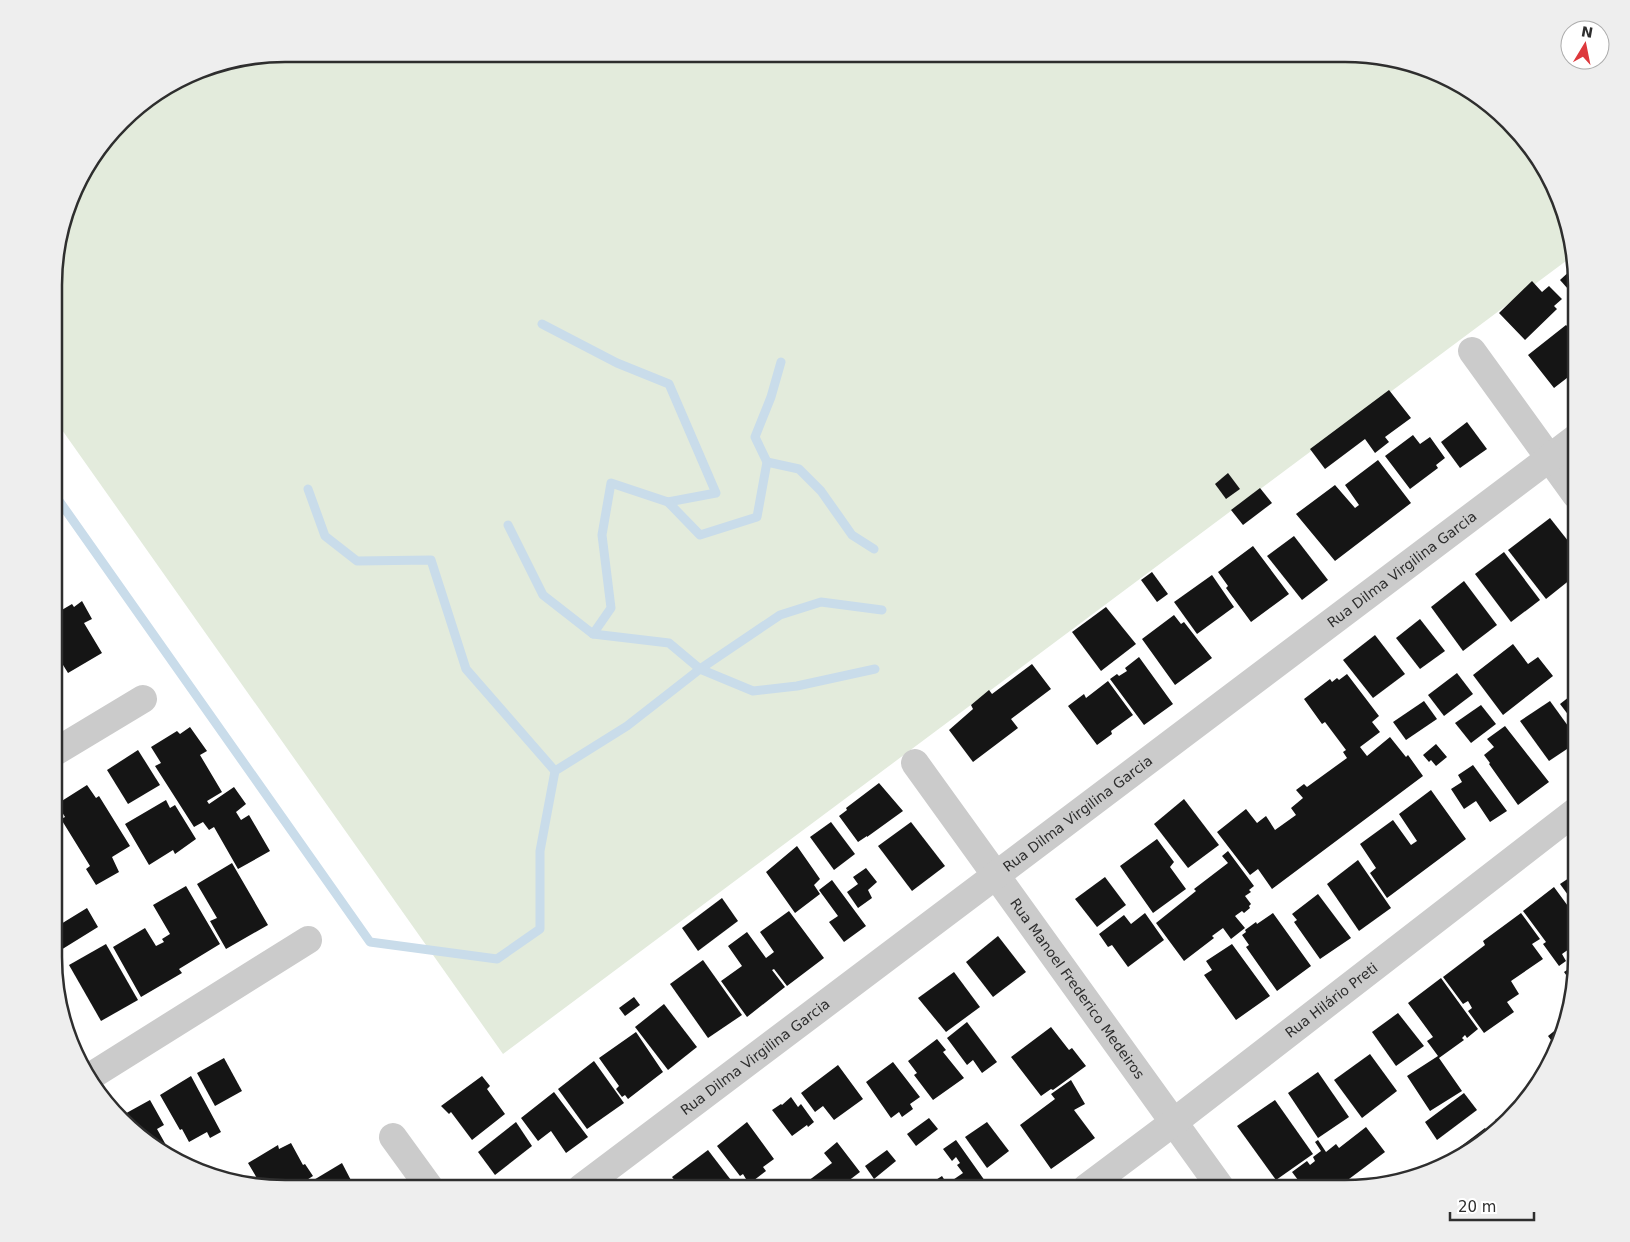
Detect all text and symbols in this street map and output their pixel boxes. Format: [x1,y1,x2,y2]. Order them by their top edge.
north arrow [1560,20,1610,70]
text: N [1580,23,1594,41]
street label: Rua Dilma Virgilina Garcia [1324,508,1480,631]
street label: Rua Dilma Virgilina Garcia [1000,752,1155,875]
street label: Rua Manoel Frederico Medeiros [1007,895,1148,1082]
street label: Rua Hilário Preti [1282,960,1381,1041]
street label: Rua Dilma Virgilina Garcia [677,995,833,1118]
scale bar [1450,1190,1534,1222]
text: 20 m [1458,1198,1496,1216]

